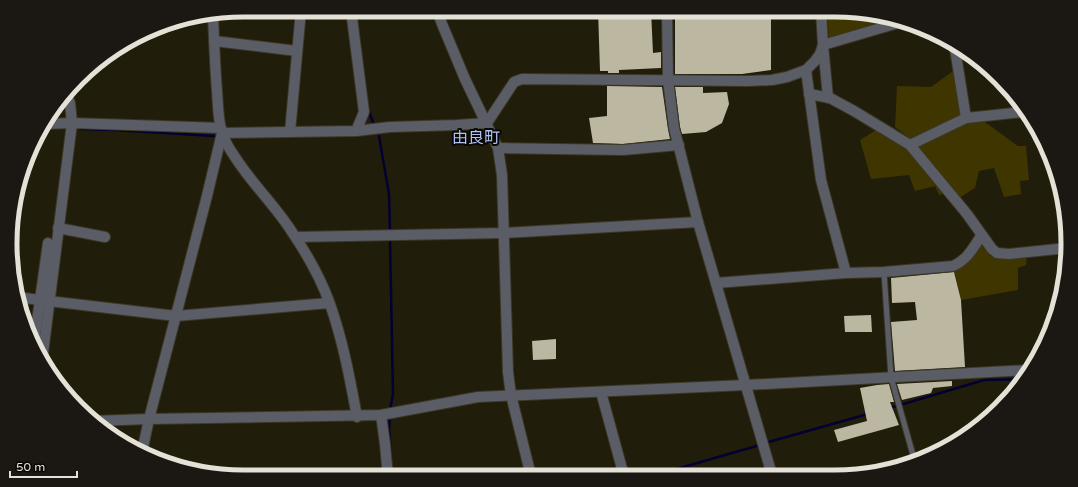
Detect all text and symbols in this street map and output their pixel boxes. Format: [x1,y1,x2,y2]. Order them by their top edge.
district label: 由良町 [452,128,500,148]
scale bar [10,453,77,479]
text: 50 m [16,460,45,474]

